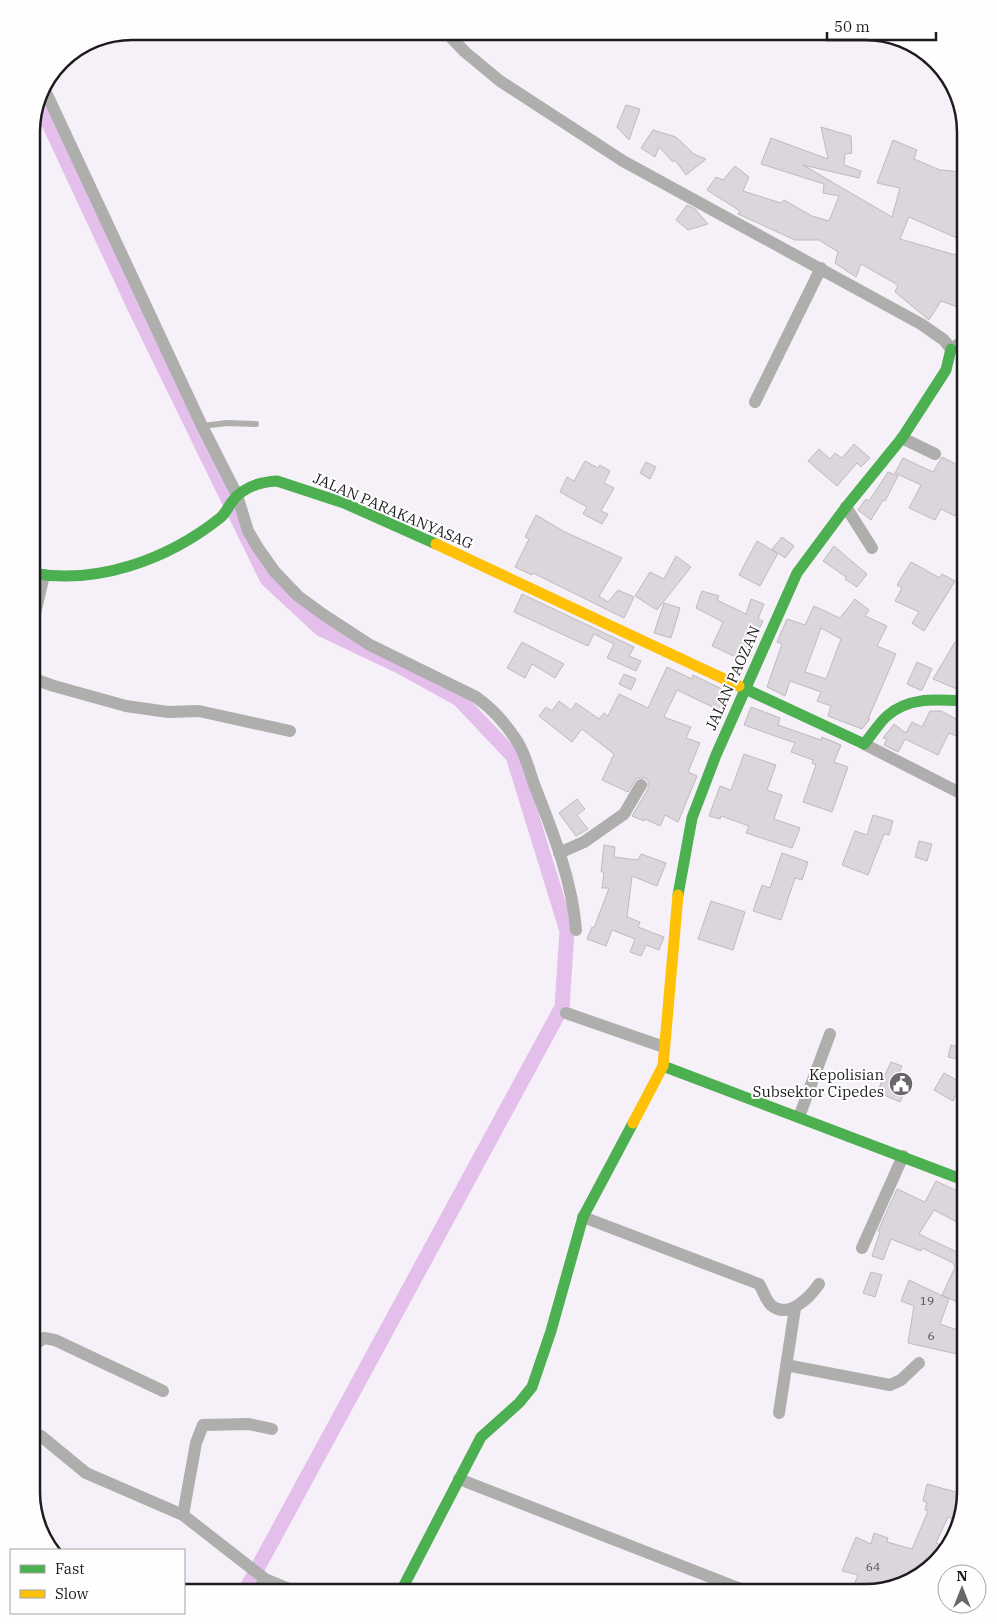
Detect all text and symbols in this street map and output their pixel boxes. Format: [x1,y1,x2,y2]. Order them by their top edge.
scale bar [827,10,936,42]
text: 50 m [834,17,870,36]
street label: JALAN PARAKANYASAG [310,468,476,553]
street label: JALAN PAOZAN [701,623,764,733]
place label: Kepolisian Subsektor Cipedes [753,1065,884,1101]
public building icon: Kepolisian Subsektor Cipedes [888,1071,914,1097]
house number: 19 [920,1293,934,1308]
house number: 6 [927,1328,935,1343]
legend [10,1549,185,1614]
text: Fast [55,1559,85,1578]
house number: 64 [866,1559,880,1574]
north arrow [937,1564,987,1614]
text: N [956,1567,968,1585]
text: Slow [55,1584,89,1603]

